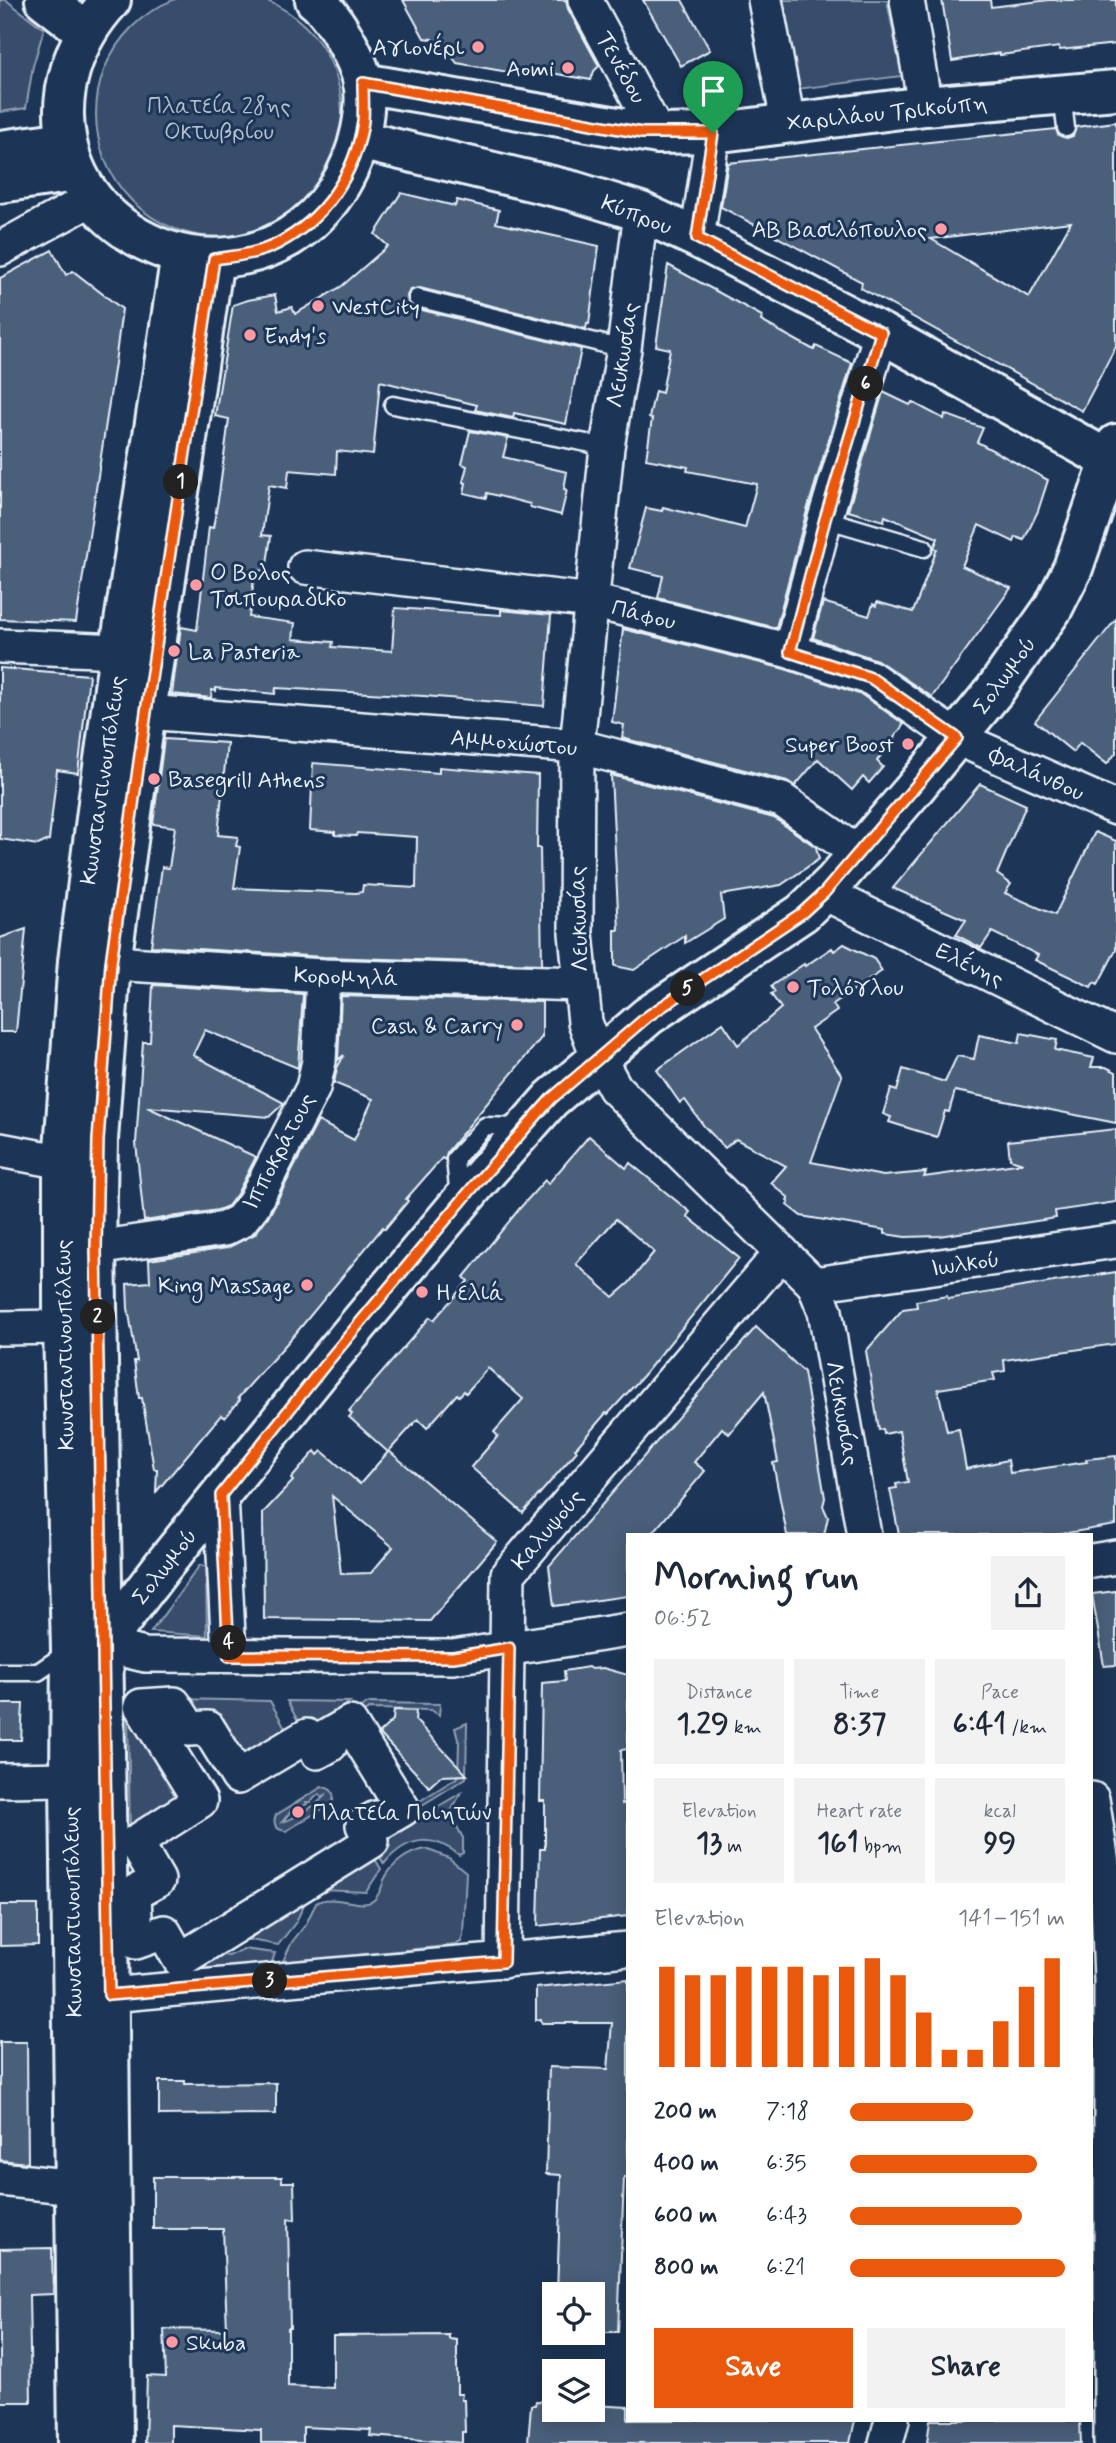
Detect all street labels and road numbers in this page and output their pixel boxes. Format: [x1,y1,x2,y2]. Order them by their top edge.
street label: Τενέδου [588,26,654,109]
street label: Χαριλάου Τρικούπη [785,89,989,139]
street label: Κύπρου [597,189,676,243]
street label: Λευκωσίας [601,301,647,410]
street label: Πάφου [608,594,679,638]
street label: Σολωμού [967,631,1044,721]
street label: Κωνσταντινουπόλεως [74,674,134,887]
street label: Αμμοχώστου [449,724,578,764]
street label: Φαλάνθου [983,740,1089,809]
street label: Λευκωσίας [563,865,597,972]
street label: Ελένης [930,935,1009,995]
street label: Κορομηλά [293,961,399,995]
street label: Ιπποκράτους [236,1088,323,1216]
street label: Κωνσταντινουπόλεως [49,1239,83,1451]
street label: Ιωλκού [929,1245,1001,1285]
street label: Λευκωσίας [817,1358,865,1468]
street label: Καλυψούς [506,1483,591,1577]
street label: Σολωμού [126,1523,205,1612]
street label: Κωνσταντινουπόλεως [57,1806,91,2018]

